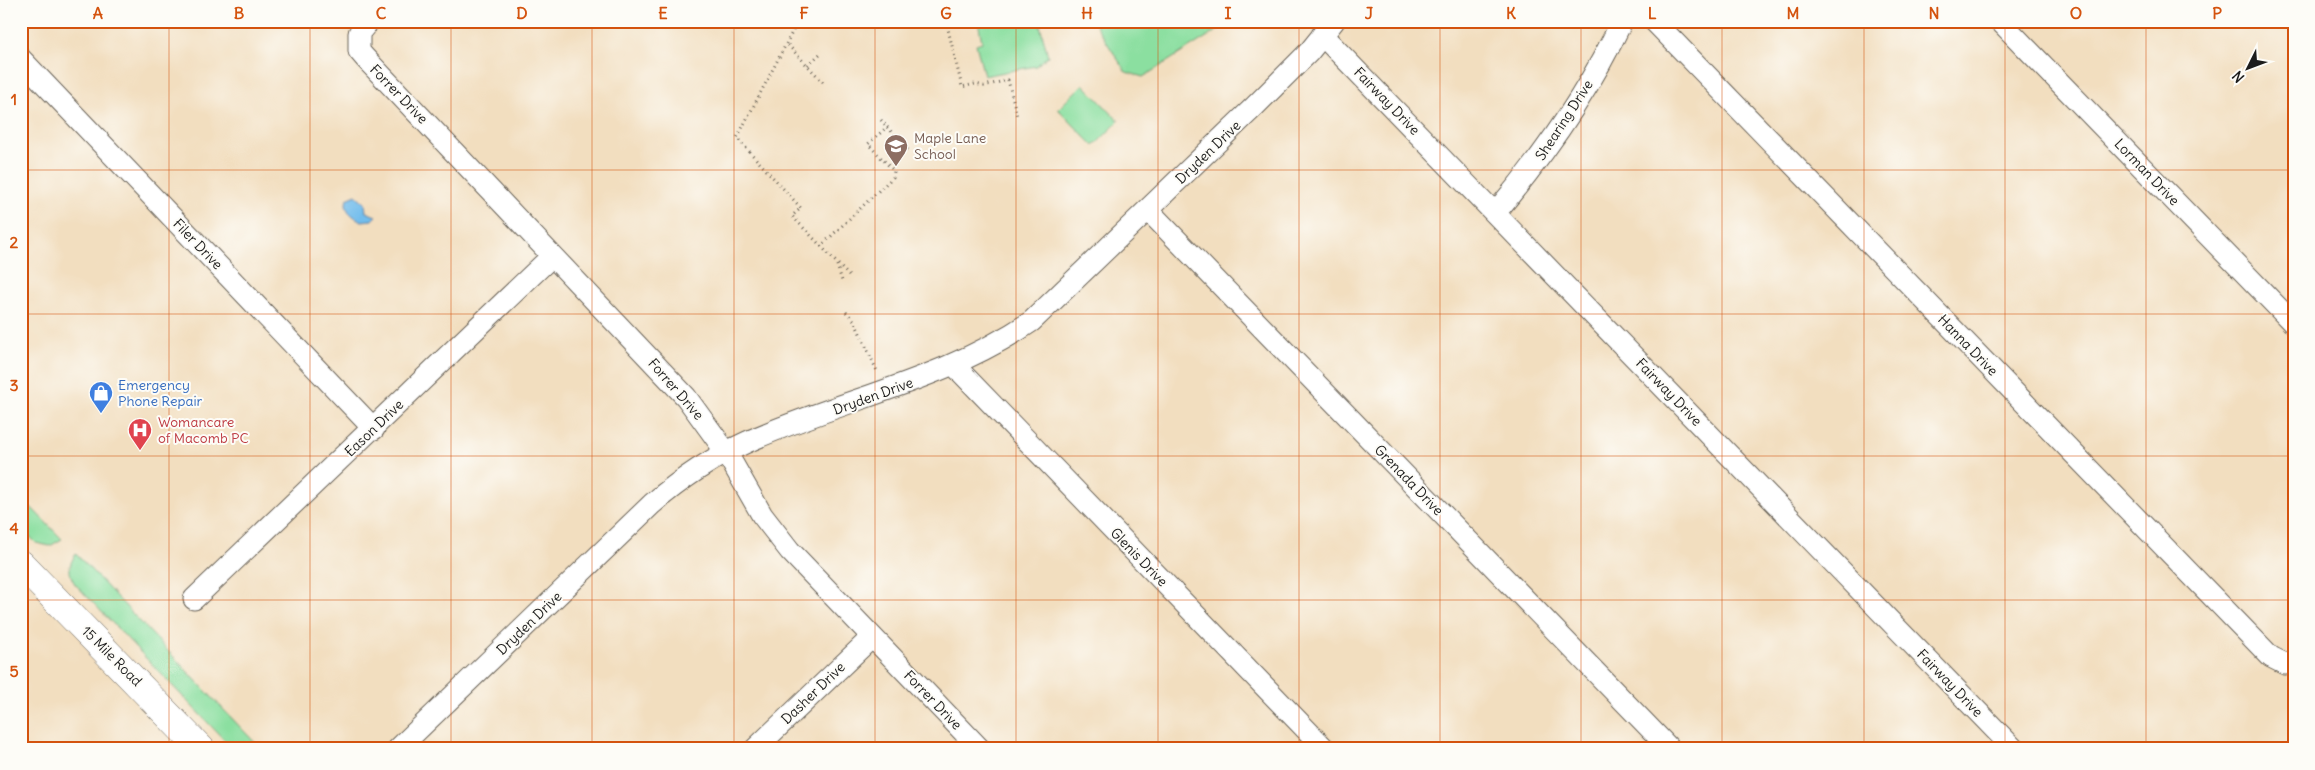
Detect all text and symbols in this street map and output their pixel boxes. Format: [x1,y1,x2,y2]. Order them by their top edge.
text: A [93,3,103,23]
text: B [234,3,245,23]
text: C [376,3,387,23]
text: D [516,3,528,23]
text: E [658,3,668,23]
text: F [799,3,809,23]
text: G [940,3,952,23]
text: H [1081,3,1093,23]
text: I [1225,3,1232,23]
text: J [1365,3,1374,23]
text: K [1506,3,1516,23]
text: L [1648,3,1657,23]
text: M [1787,3,1800,23]
text: N [1928,3,1940,23]
text: O [2070,3,2082,23]
text: P [2212,3,2222,23]
north arrow [2222,42,2272,92]
street label: Forrer Drive [366,60,432,128]
street label: Fairway Drive [1350,63,1424,139]
text: N [2228,67,2248,86]
street label: Shearing Drive [1531,76,1597,164]
text: 1 [11,89,17,109]
street label: Dryden Drive [1172,116,1244,188]
place label: Maple Lane School [914,129,986,163]
school or university icon: Maple Lane School [883,133,909,167]
street label: Lorman Drive [2111,135,2183,209]
street label: Filer Drive [169,215,227,273]
text: 2 [10,232,19,252]
street label: Hanna Drive [1934,310,2002,380]
street label: Forrer Drive [644,354,708,424]
street label: Fairway Drive [1632,354,1706,430]
street label: Dryden Drive [831,373,915,419]
text: 3 [9,375,19,395]
place label: Emergency Phone Repair [118,376,203,410]
shop icon: Emergency Phone Repair [88,380,114,414]
street label: Eason Drive [341,396,407,460]
place label: Womancare of Macomb PC [158,413,249,447]
hospital icon: Womancare of Macomb PC [127,417,153,451]
street label: Grenada Drive [1371,441,1447,519]
text: 4 [9,518,19,538]
street label: Glenis Drive [1107,524,1171,590]
street label: Dryden Drive [493,587,565,659]
street label: 15 Mile Road [78,622,146,690]
street label: Fairway Drive [1913,645,1987,721]
street label: Dasher Drive [777,658,849,728]
text: 5 [9,661,19,681]
street label: Forrer Drive [900,666,966,734]

